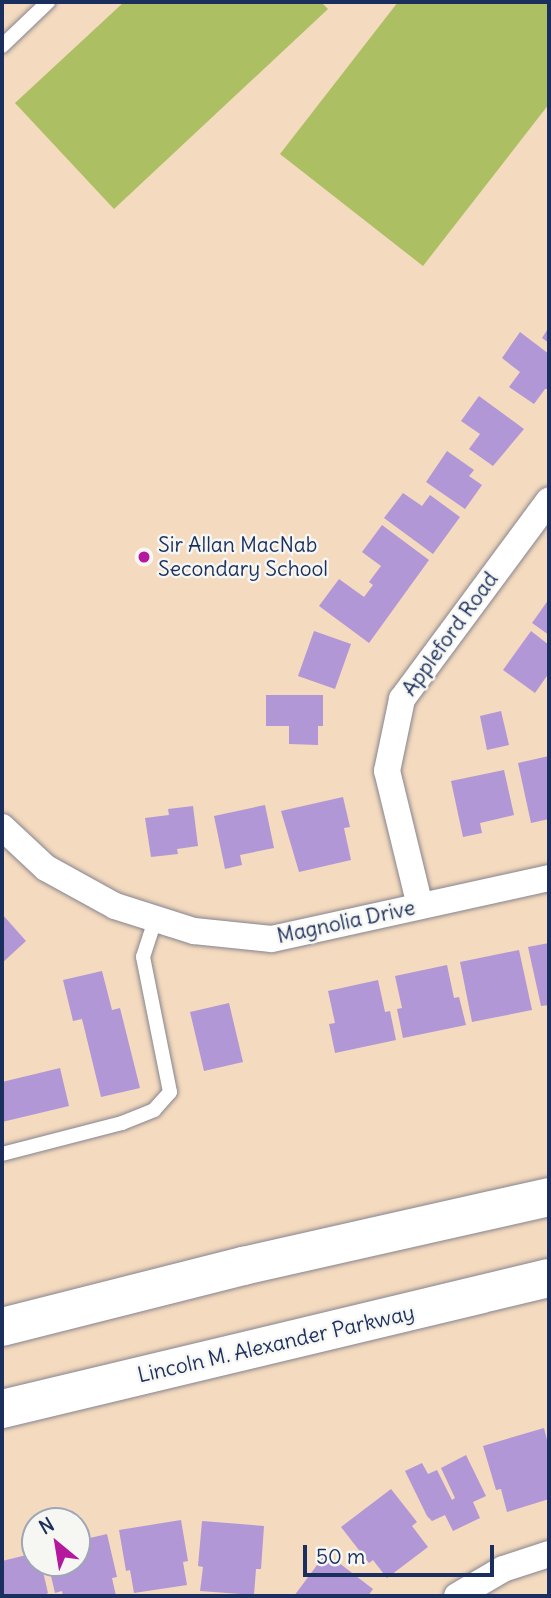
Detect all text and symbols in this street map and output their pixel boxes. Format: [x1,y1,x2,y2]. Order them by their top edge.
place label: Sir Allan MacNab Secondary School [158,532,328,582]
marker: Sir Allan MacNab Secondary School [136,549,152,565]
street label: Appleford Road [397,567,503,701]
street label: Magnolia Drive [275,895,417,949]
street label: Lincoln M. Alexander Parkway [135,1300,417,1388]
north arrow [21,1507,91,1577]
text: N [35,1512,58,1539]
scale bar [306,1532,497,1576]
text: 50 m [316,1543,365,1570]

